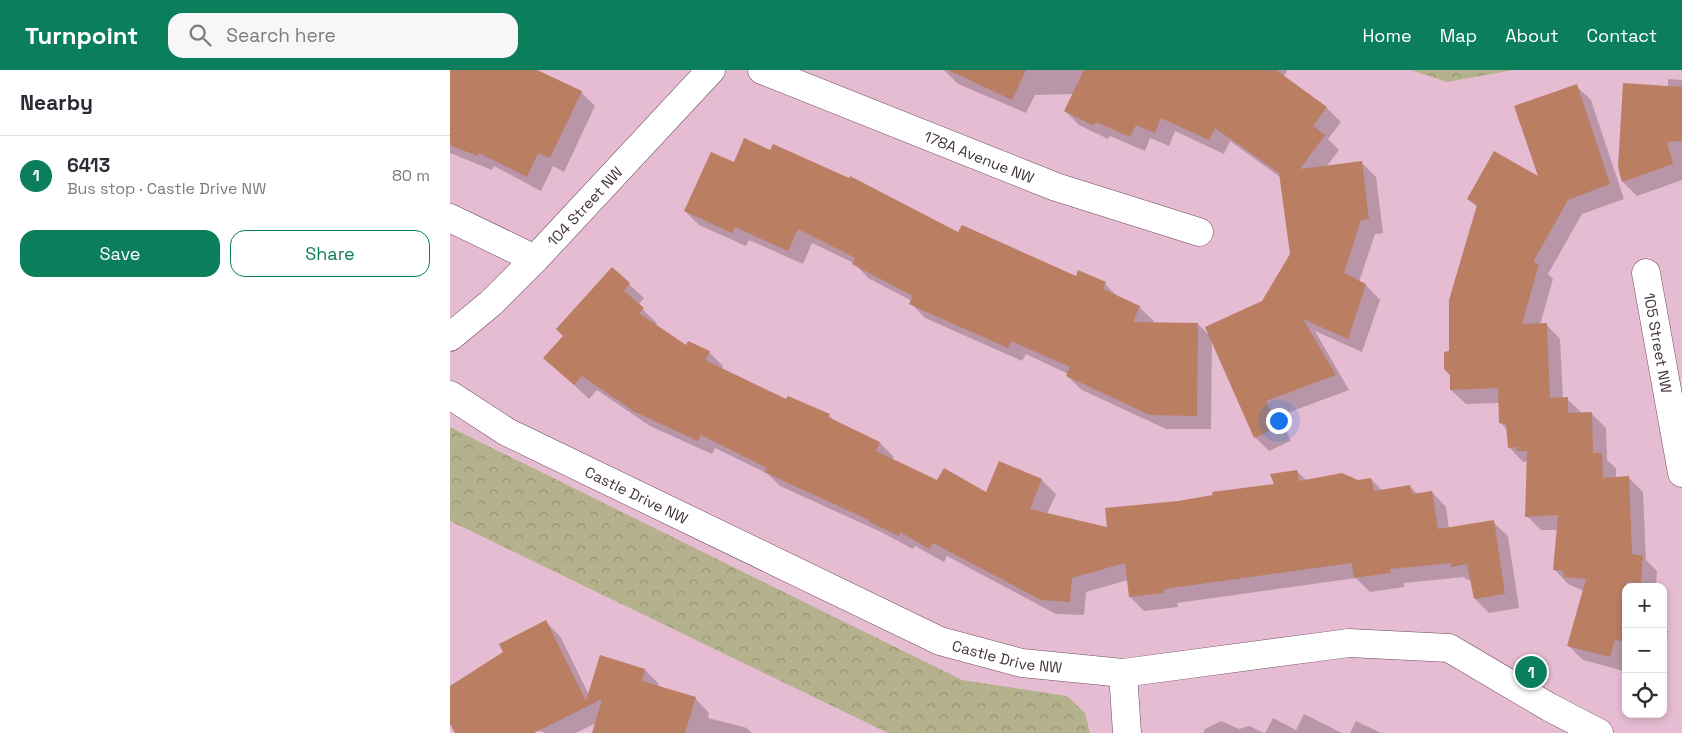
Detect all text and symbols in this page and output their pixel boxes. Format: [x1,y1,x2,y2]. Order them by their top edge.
search box [168,13,518,58]
text: Turnpoint [25,20,138,51]
icon: search [186,21,214,49]
text: Search here [226,23,336,48]
text: Home [1363,24,1412,47]
text: Map [1440,24,1477,47]
text: About [1505,24,1559,47]
text: Contact [1587,24,1657,47]
text: Nearby [20,89,93,116]
street label: 178A Avenue NW [922,126,1037,187]
text: 6413 [67,153,110,178]
street label: 104 Street NW [543,162,626,250]
text: 1 [32,165,40,186]
text: 80 m [392,165,430,186]
text: Bus stop · Castle Drive NW [67,178,266,199]
button: Save [20,230,220,277]
button: Share [230,230,430,277]
street label: 105 Street NW [1640,291,1677,395]
your location [1266,408,1292,434]
street label: Castle Drive NW [582,462,691,528]
map controls [1622,583,1667,718]
button: + [1622,583,1667,628]
button: − [1622,628,1667,673]
street label: Castle Drive NW [950,635,1063,676]
pin: 1 [1515,653,1547,691]
button: locate [1622,673,1667,718]

